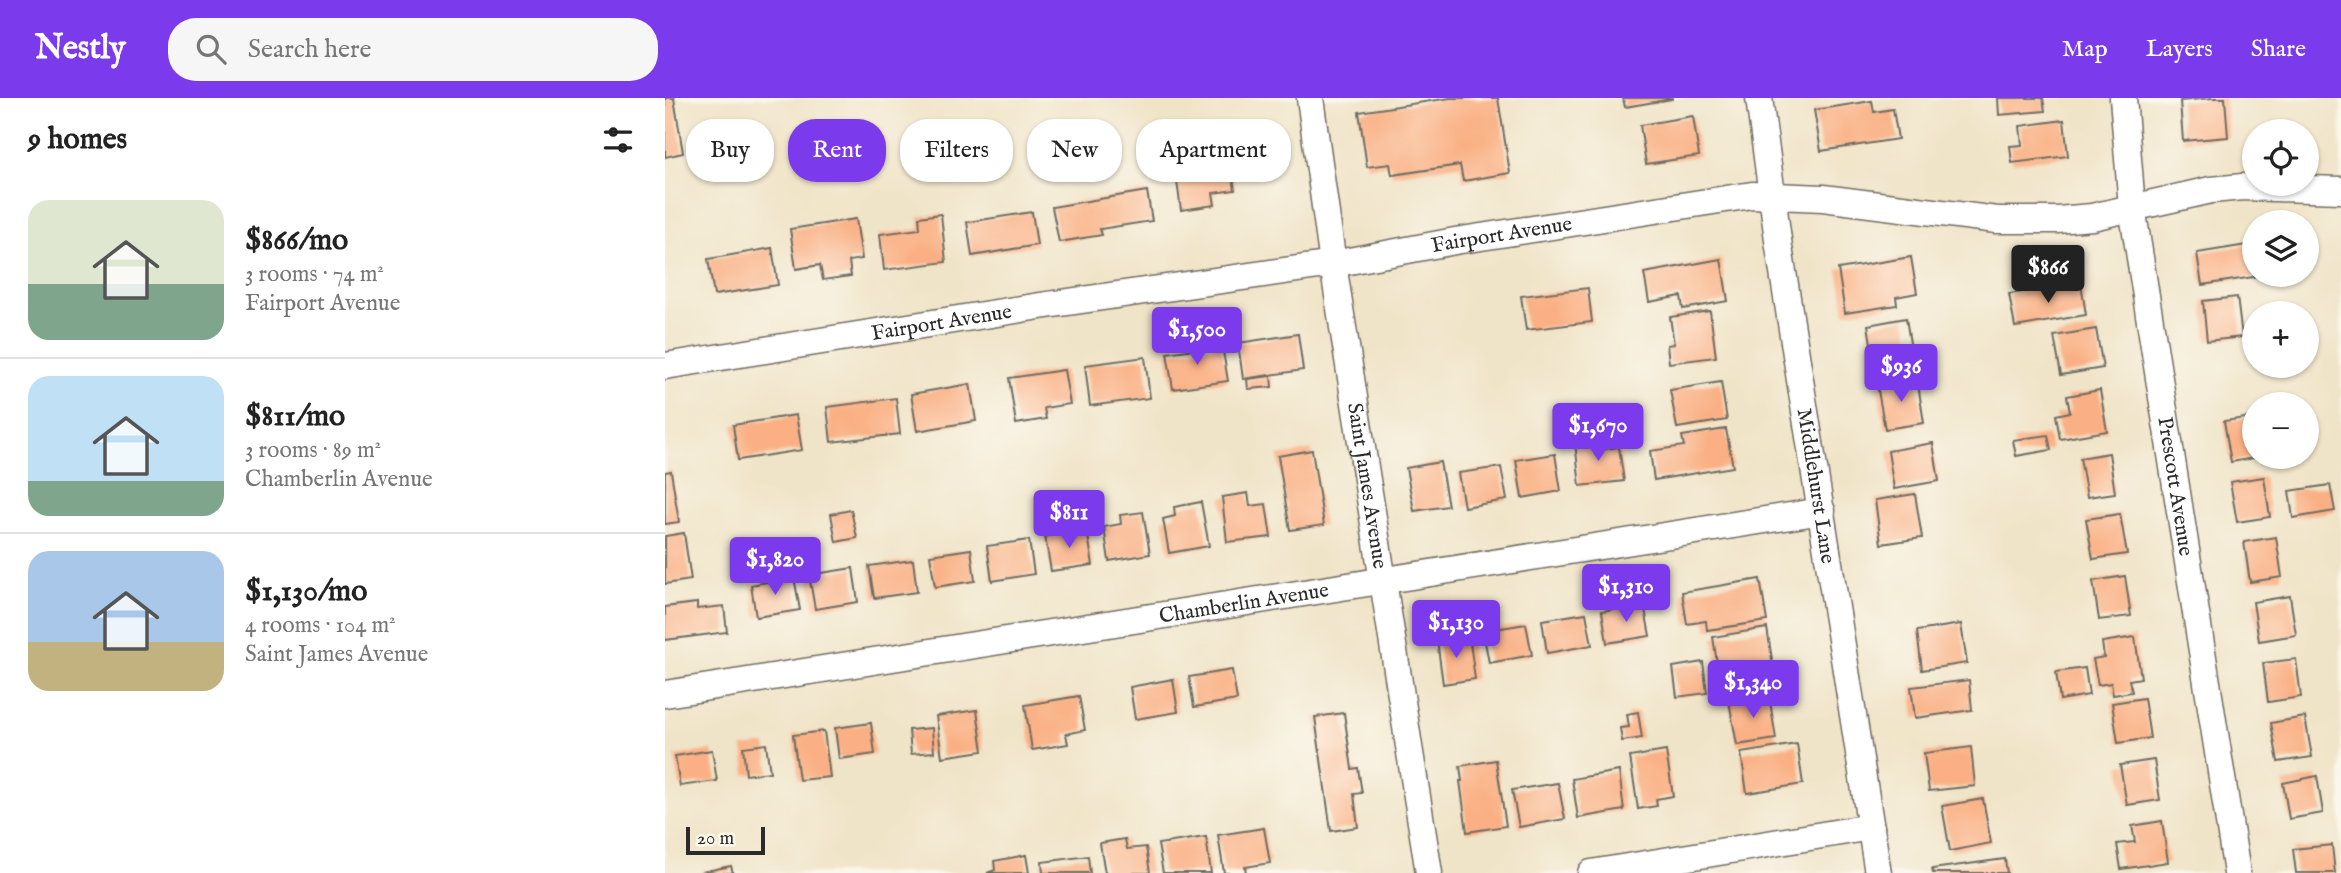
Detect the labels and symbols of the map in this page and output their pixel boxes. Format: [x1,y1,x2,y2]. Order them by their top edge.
street label: Fairport Avenue [1429,211,1574,260]
pin: $866 [2007,246,2089,305]
street label: Fairport Avenue [870,299,1014,348]
pin: $1,500 [1140,308,1254,367]
pin: $936 [1860,344,1942,404]
street label: Saint James Avenue [1340,401,1393,571]
pin: $1,670 [1541,404,1655,463]
street label: Middlehurst Lane [1790,406,1841,566]
street label: Prescott Avenue [2150,415,2199,558]
pin: $811 [1028,490,1110,550]
pin: $1,820 [718,538,832,597]
pin: $1,310 [1569,564,1683,624]
street label: Chamberlin Avenue [1157,577,1331,631]
pin: $1,130 [1399,601,1513,660]
pin: $1,340 [1696,660,1810,720]
scale bar [686,824,765,856]

